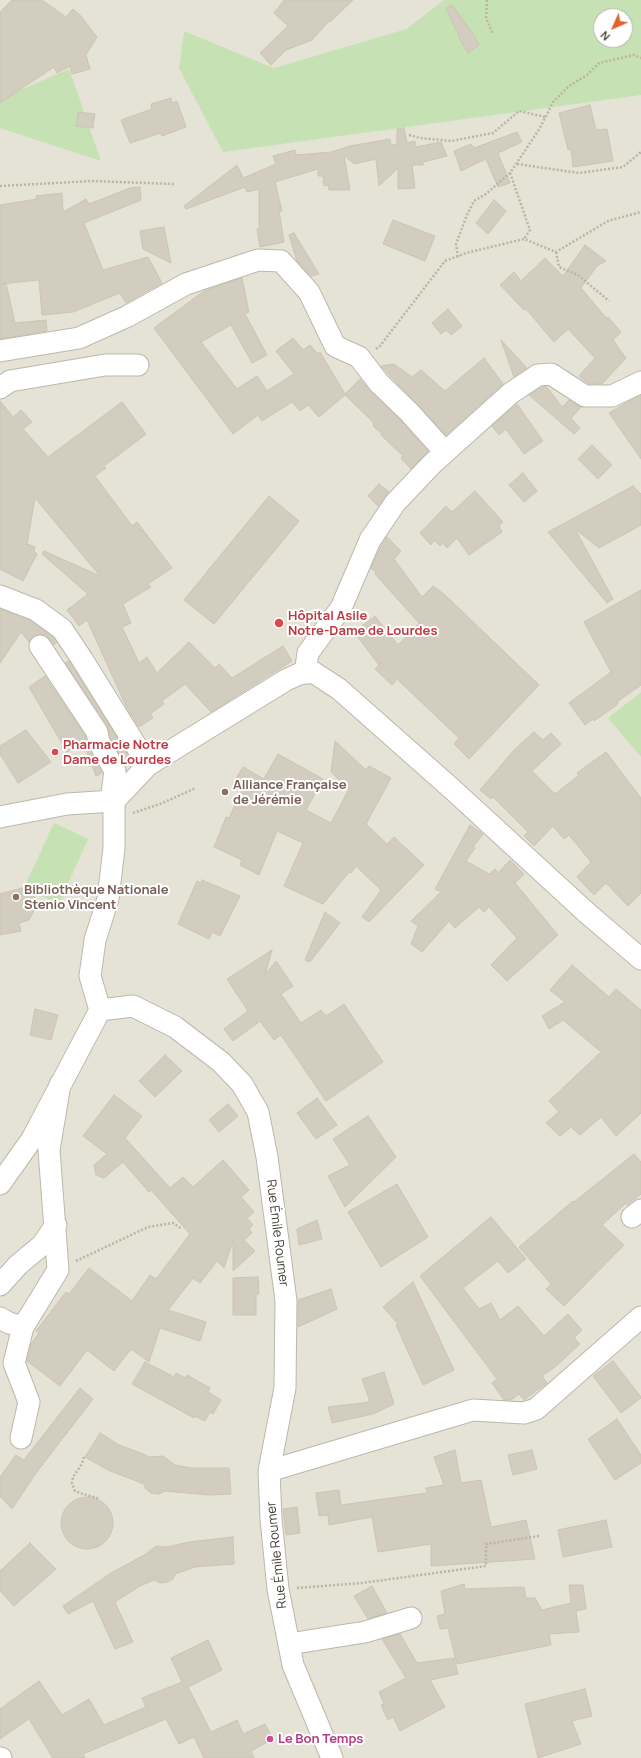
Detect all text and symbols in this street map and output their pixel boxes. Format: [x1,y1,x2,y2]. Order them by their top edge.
north arrow [593,8,633,48]
text: N [597,28,613,44]
place label: Hôpital Asile Notre-Dame de Lourdes [288,608,437,639]
marker: Hôpital Asile Notre-Dame de Lourdes [273,617,285,629]
place label: Pharmacie Notre Dame de Lourdes [63,737,171,768]
marker: Pharmacie Notre Dame de Lourdes [50,747,60,757]
place label: Alliance Française de Jérémie [233,777,347,808]
marker: Alliance Française de Jérémie [220,787,230,797]
place label: Bibliothèque Nationale Stenio Vincent [24,882,169,913]
marker: Bibliothèque Nationale Stenio Vincent [11,892,21,902]
street label: Rue Émile Roumer [263,1179,291,1287]
street label: Rue Émile Roumer [264,1501,290,1609]
place label: Le Bon Temps [278,1731,363,1747]
marker: Le Bon Temps [265,1734,275,1744]

